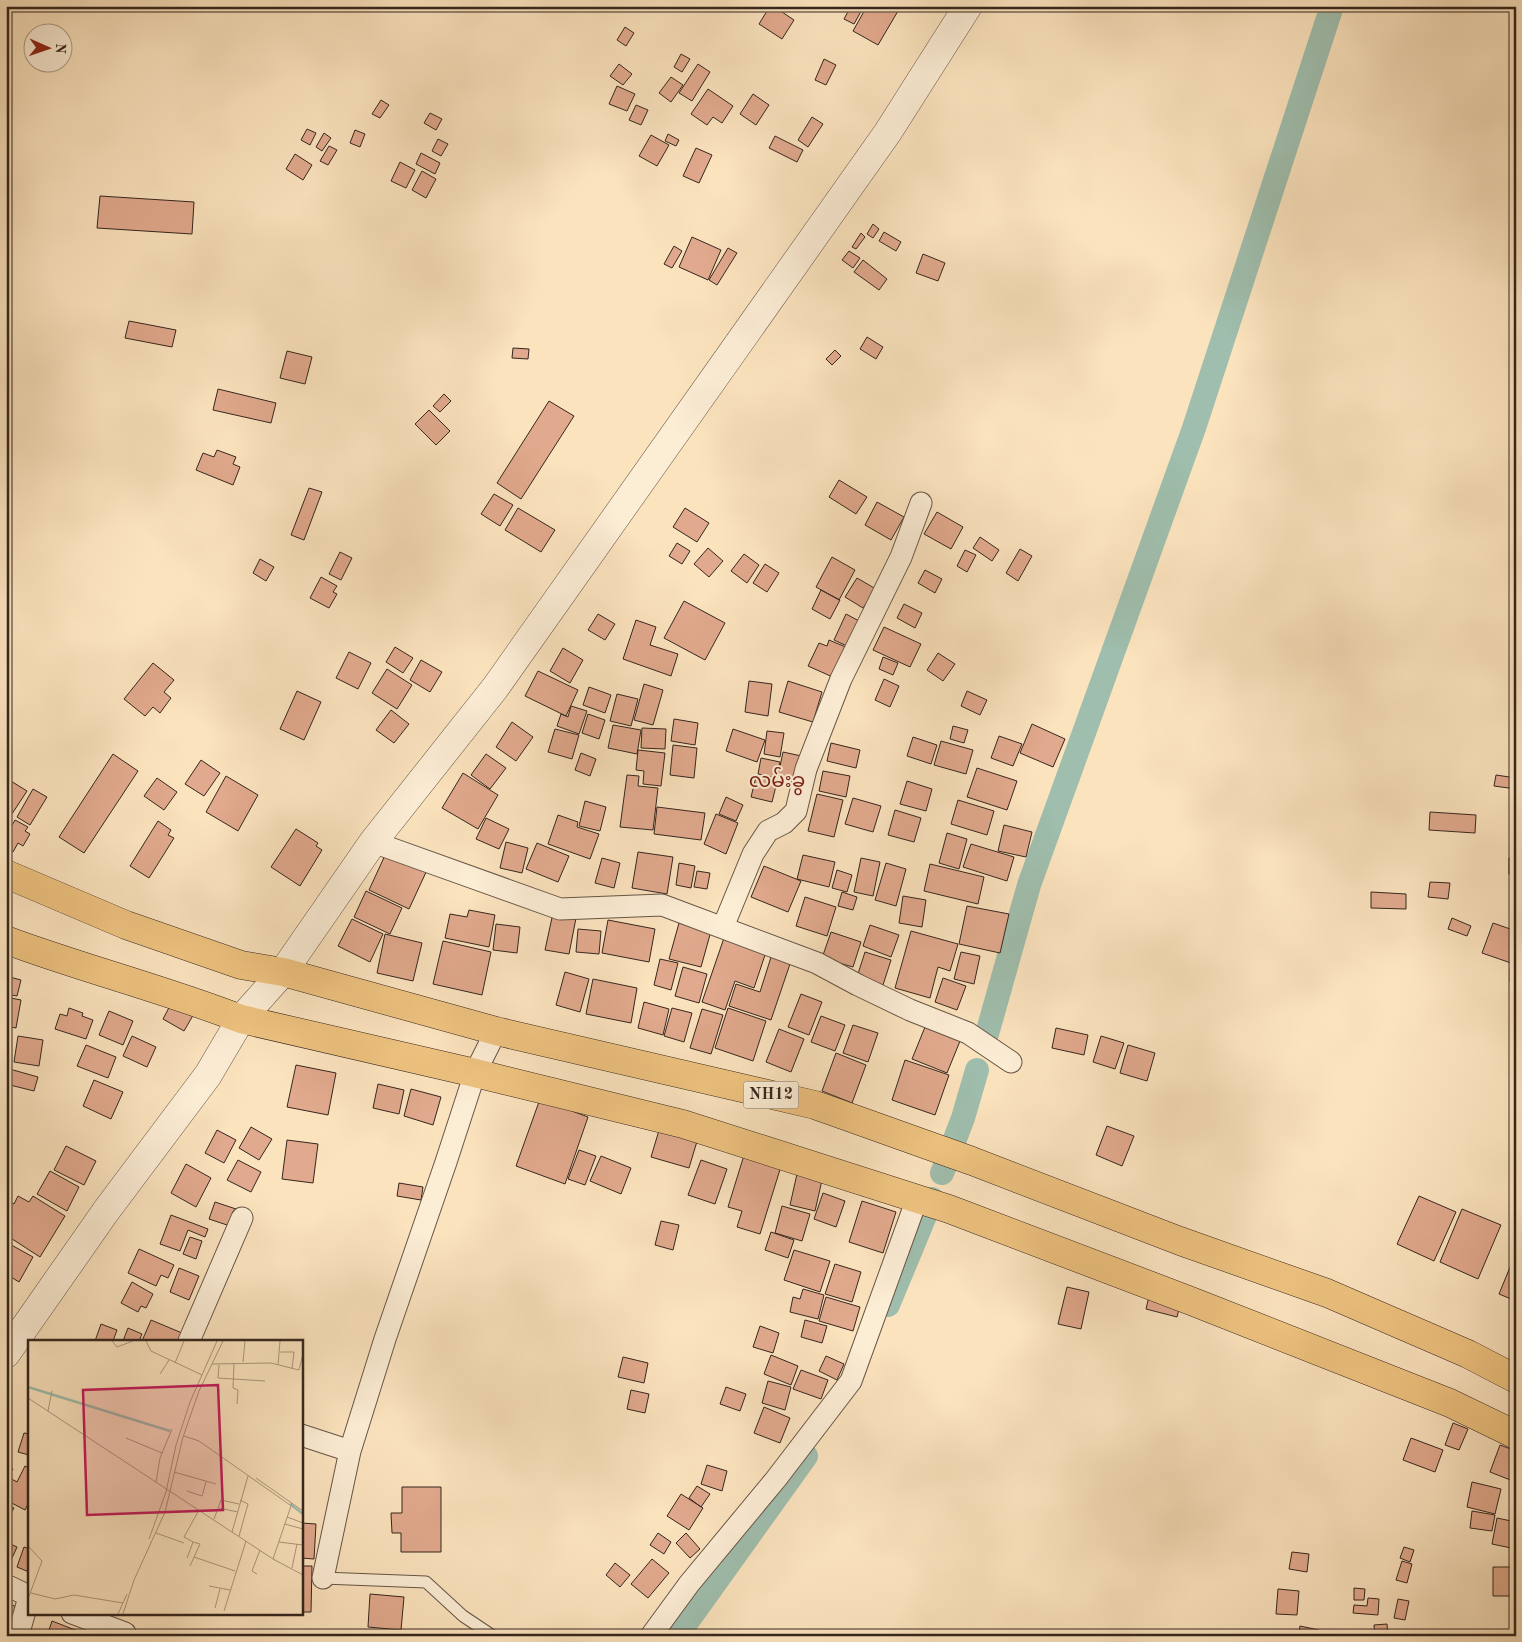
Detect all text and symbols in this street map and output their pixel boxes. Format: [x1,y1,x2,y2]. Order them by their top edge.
north arrow [22,22,72,72]
text: N [53,43,67,54]
district label: လမ်းခွ [749,766,805,796]
road number: NH12 [744,1082,798,1108]
inset map [28,1340,302,1614]

